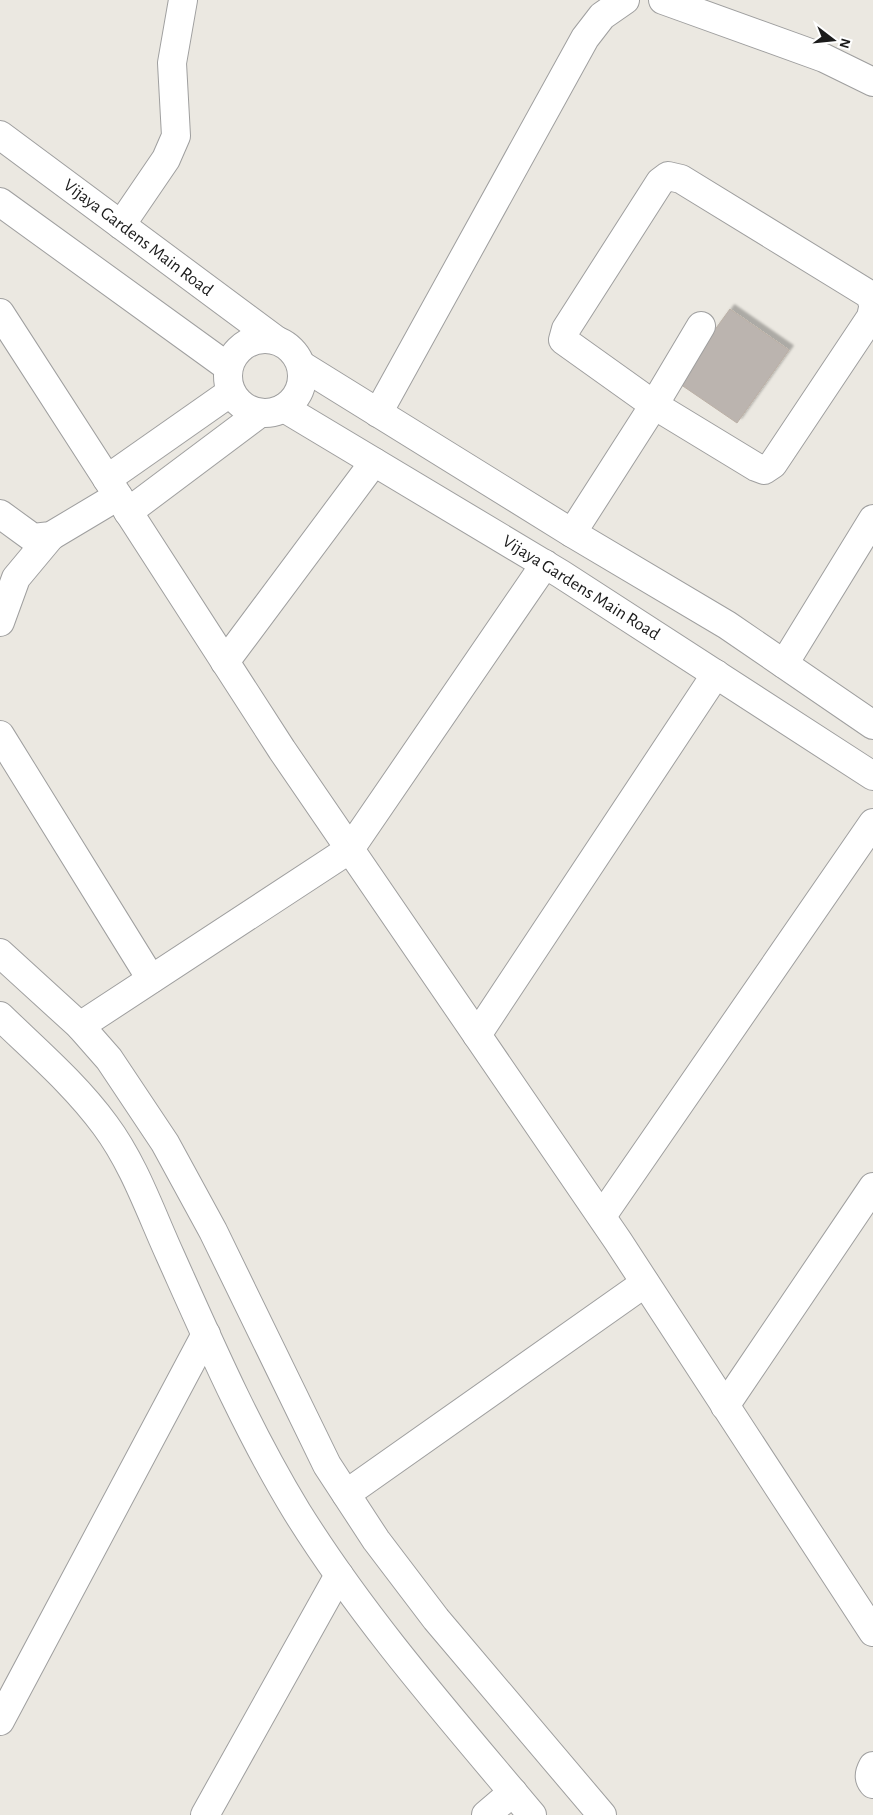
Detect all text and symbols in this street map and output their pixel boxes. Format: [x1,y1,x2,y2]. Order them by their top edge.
north arrow [808,15,858,65]
text: N [836,37,853,50]
street label: Vijaya Gardens Main Road [60,176,216,300]
street label: Vijaya Gardens Main Road [499,532,663,644]

